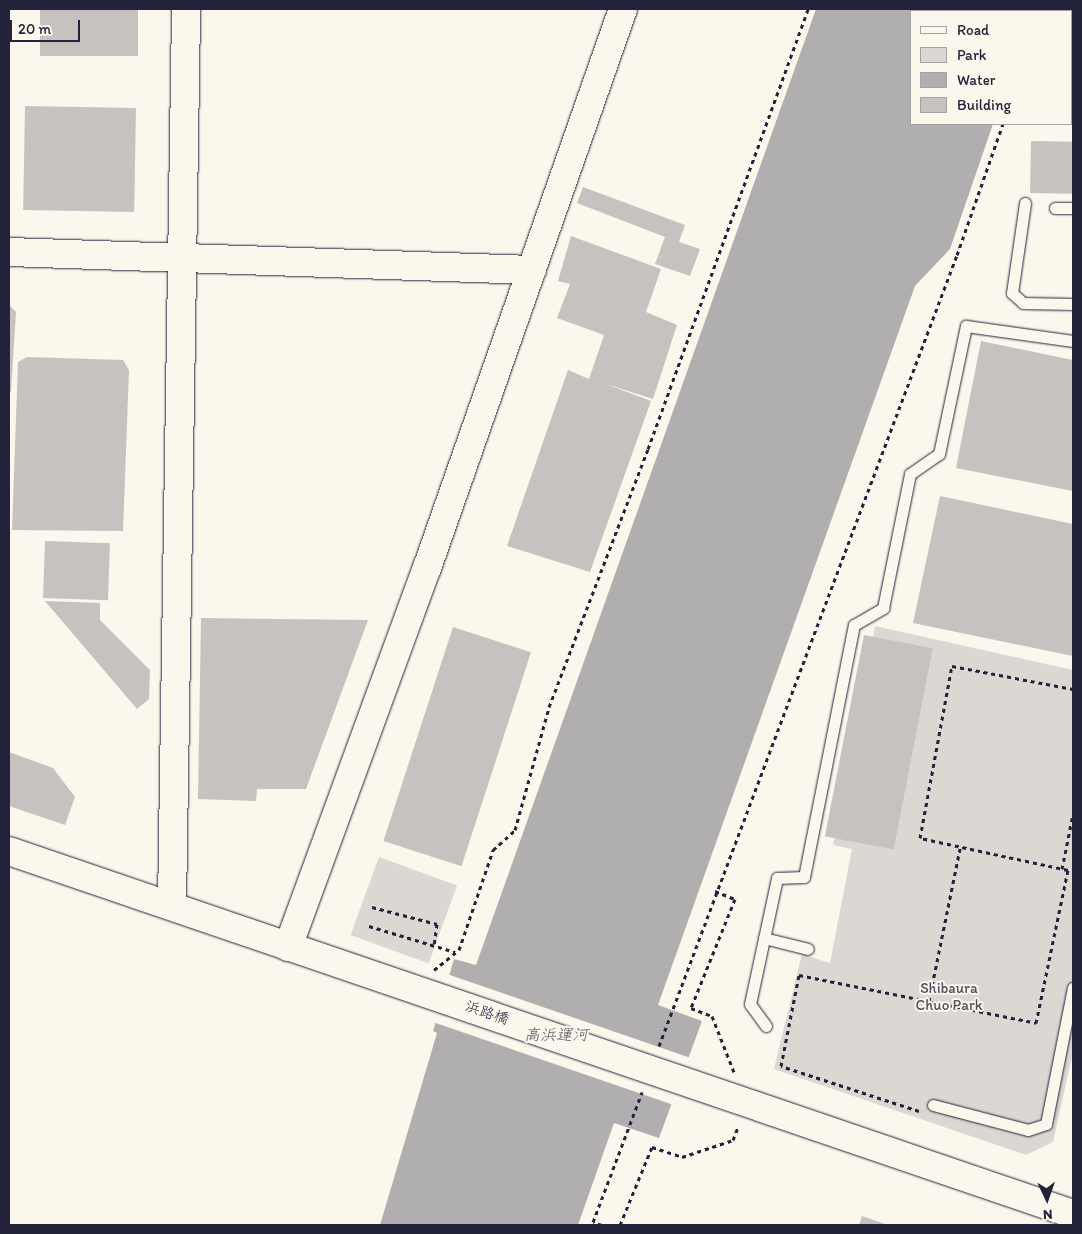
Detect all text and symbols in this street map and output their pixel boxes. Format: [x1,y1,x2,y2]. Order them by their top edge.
scale bar [12,10,82,42]
legend [910,10,1072,125]
text: 20 m [18,20,51,38]
text: Road [957,21,989,39]
text: Park [957,46,987,64]
text: Water [957,71,995,89]
text: Building [957,96,1011,114]
park label: Shibaura Chuo Park [916,979,982,1014]
street label: 浜路橋 [463,997,511,1029]
water label: 高浜運河 [524,1025,588,1045]
north arrow [1022,1174,1072,1224]
text: N [1043,1206,1053,1223]

